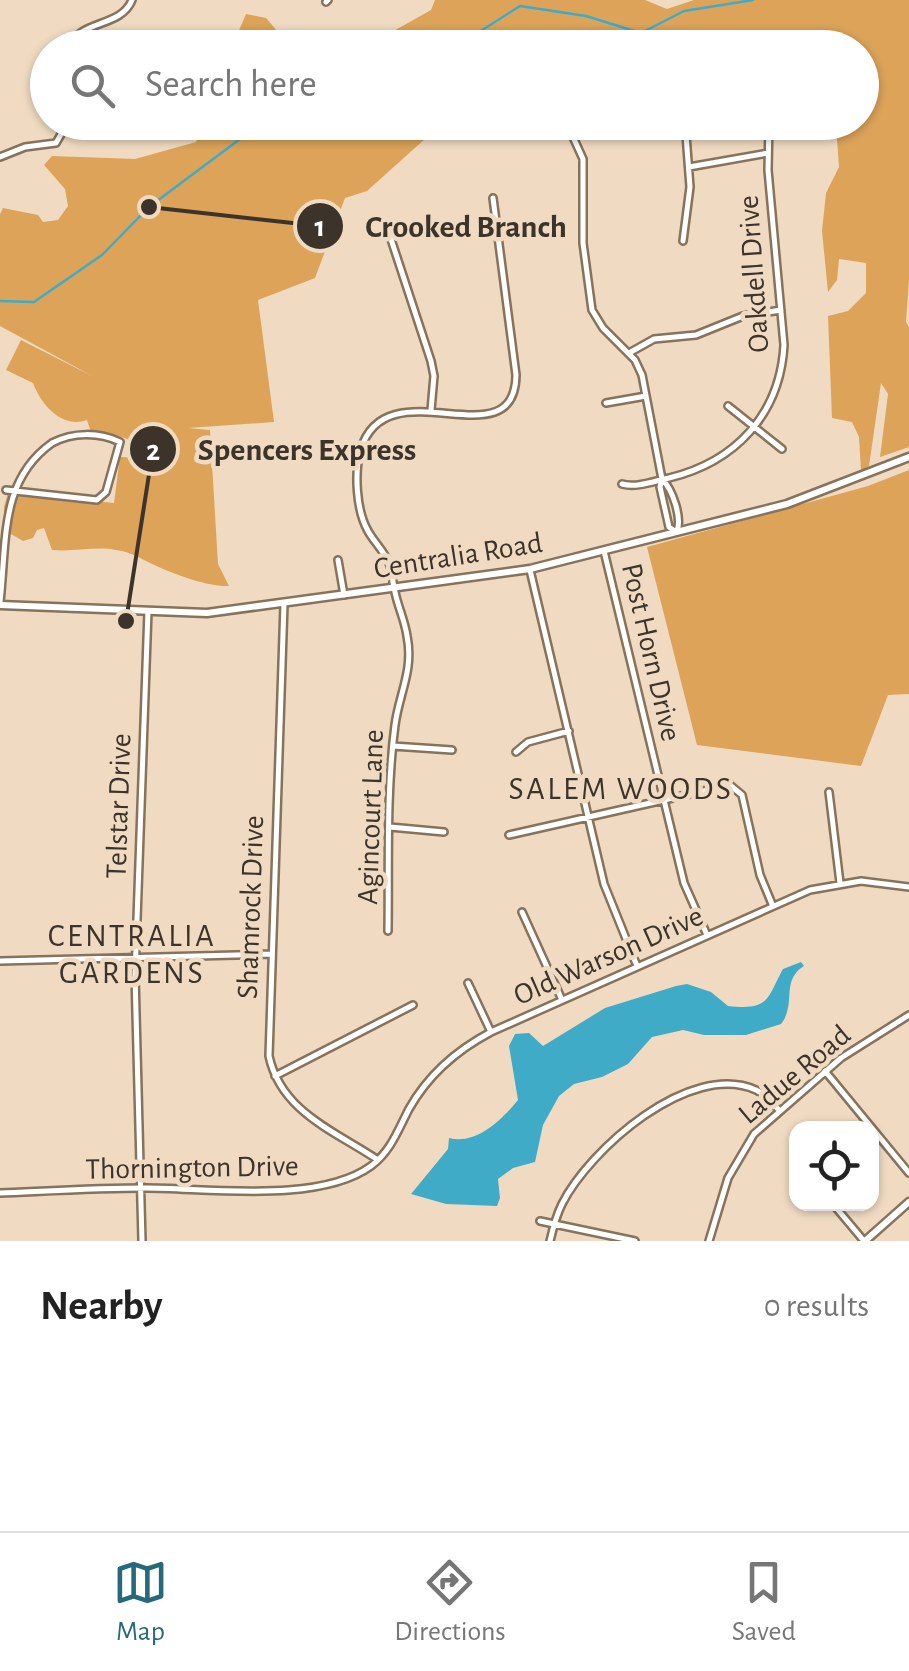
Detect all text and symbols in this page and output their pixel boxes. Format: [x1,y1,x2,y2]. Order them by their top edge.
search box [30,30,879,140]
icon: search [65,58,120,113]
text: Search here [145,66,317,104]
street label: Oakdell Drive [734,194,774,354]
callout: Crooked Branch [295,195,587,257]
text: Crooked Branch [365,211,567,243]
text: 1 [315,212,325,242]
callout: Spencers Express [128,418,437,480]
text: Spencers Express [198,434,416,466]
text: 2 [146,436,160,466]
street label: Centralia Road [372,528,545,584]
street label: Post Horn Drive [616,560,686,744]
street label: Agincourt Lane [353,729,389,905]
street label: Telstar Drive [101,733,137,879]
district label: SALEM WOODS [509,773,733,805]
street label: Shamrock Drive [233,815,269,999]
street label: Old Warson Drive [509,901,708,1011]
district label: CENTRALIA GARDENS [48,920,216,989]
street label: Ladue Road [733,1020,856,1130]
map controls [789,1121,879,1211]
button: locate [789,1121,879,1211]
street label: Thornington Drive [85,1151,299,1185]
text: Nearby [40,1285,163,1327]
text: 0 results [764,1290,869,1322]
tab: Map [113,1555,168,1649]
tab: Directions [394,1555,506,1649]
tab: Saved [732,1555,796,1649]

